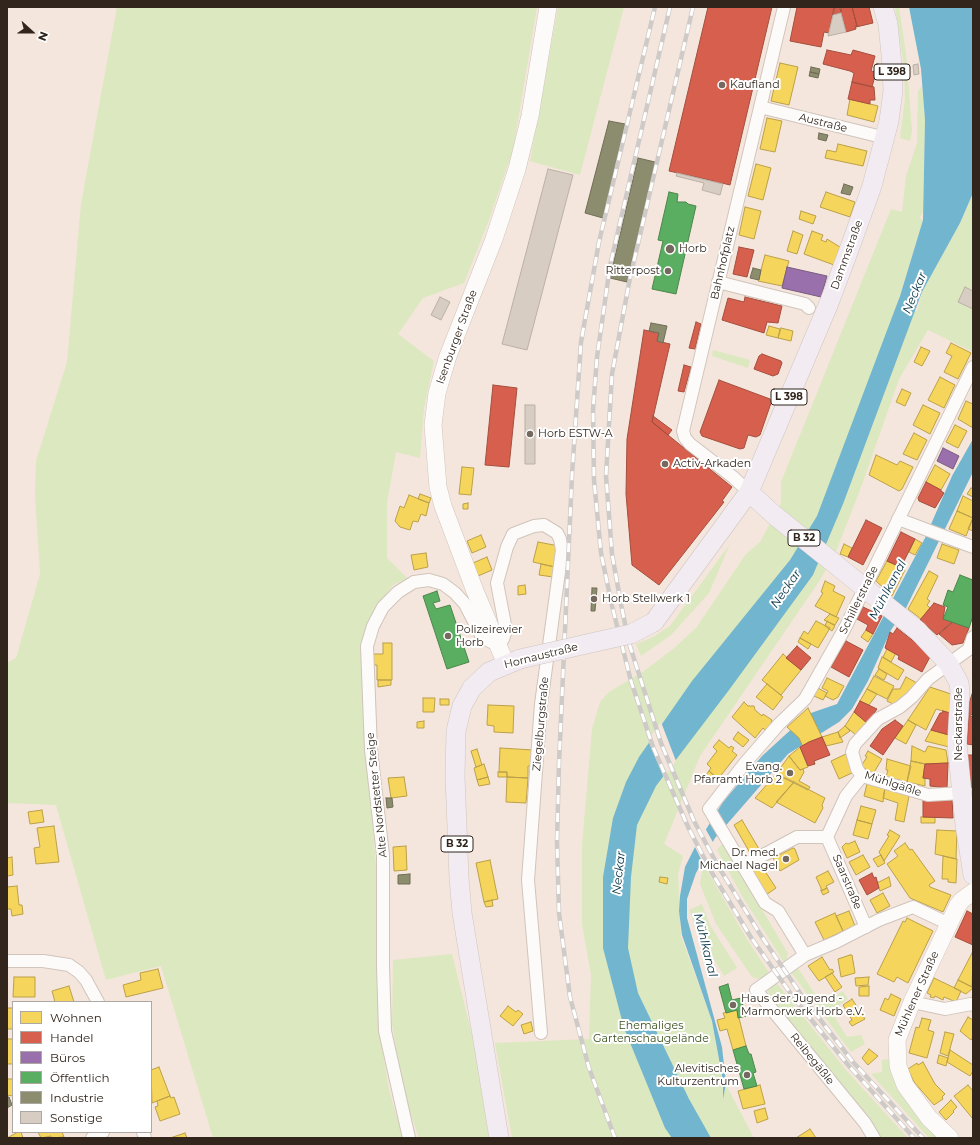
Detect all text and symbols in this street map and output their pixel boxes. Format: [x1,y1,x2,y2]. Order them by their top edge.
north arrow [12,12,52,52]
text: N [35,30,51,43]
road number: L 398 [874,64,910,80]
place label: Kaufland [730,78,780,92]
marker: Kaufland [717,80,727,90]
street label: Austraße [797,111,849,135]
street label: Dammstraße [828,218,866,292]
street label: Bahnhofplatz [708,225,738,301]
place label: Horb [679,242,707,256]
marker: Horb [664,243,676,255]
place label: Ritterpost [605,264,660,278]
marker: Ritterpost [663,266,673,276]
water label: Neckar [900,270,930,316]
street label: Isenburger Straße [434,288,480,386]
road number: L 398 [771,389,807,405]
place label: Horb ESTW-A [538,427,613,441]
marker: Horb ESTW-A [525,429,535,439]
place label: Activ-Arkaden [673,457,751,471]
marker: Activ-Arkaden [660,459,670,469]
road number: B 32 [788,530,820,546]
water label: Mühlkanal [866,558,910,622]
street label: Schillerstraße [837,564,881,636]
water label: Neckar [768,567,804,611]
place label: Horb Stellwerk 1 [602,592,690,606]
marker: Horb Stellwerk 1 [589,594,599,604]
place label: Polizeirevier Horb [456,623,522,649]
marker: Polizeirevier Horb [443,631,453,641]
street label: Hornaustraße [503,640,579,672]
street label: Ziegelburgstraße [530,676,552,772]
street label: Neckarstraße [952,687,966,761]
street label: Alte Nordstetter Steige [364,732,390,858]
place label: Evang. Pfarramt Horb 2 [693,760,782,786]
marker: Evang. Pfarramt Horb 2 [785,768,795,778]
street label: Mühlgäßle [863,769,923,799]
road number: B 32 [441,836,473,852]
place label: Dr. med. Michael Nagel [699,846,778,872]
water label: Neckar [610,851,628,895]
street label: Saarstraße [830,853,864,911]
marker: Dr. med. Michael Nagel [781,854,791,864]
water label: Mühlkanal [690,912,720,978]
street label: Mühlener Straße [892,949,942,1039]
place label: Haus der Jugend - Marmorwerk Horb e.V. [741,992,864,1018]
marker: Haus der Jugend - Marmorwerk Horb e.V. [728,1000,738,1010]
legend [12,1001,152,1133]
text: Wohnen [50,1010,102,1025]
park label: Ehemaliges Gartenschaugelände [593,1019,709,1045]
text: Handel [50,1030,94,1045]
street label: Reibegäßle [787,1031,837,1087]
text: Büros [50,1050,85,1065]
place label: Alevitisches Kulturzentrum [657,1062,739,1088]
text: Öffentlich [50,1070,110,1085]
marker: Alevitisches Kulturzentrum [742,1070,752,1080]
text: Industrie [50,1090,104,1105]
text: Sonstige [50,1110,102,1125]

